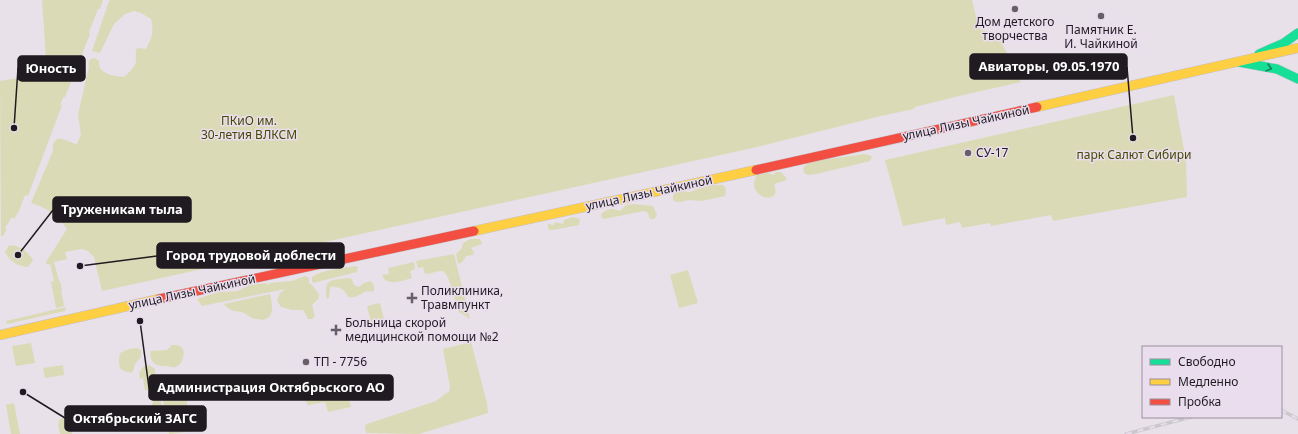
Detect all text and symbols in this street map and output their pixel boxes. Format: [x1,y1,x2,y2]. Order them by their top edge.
marker: Дом детского творчества [1010,4,1020,14]
marker: Памятник Е. И. Чайкиной [1096,11,1106,21]
place label: Дом детского творчества [976,13,1054,44]
place label: Памятник Е. И. Чайкиной [1064,21,1138,52]
callout: Авиаторы, 09.05.1970 [970,54,1127,79]
callout: Юность [18,56,85,81]
text: Авиаторы, 09.05.1970 [979,57,1119,75]
text: Юность [26,59,77,77]
one-way arrow [1266,63,1273,72]
street label: улица Лизы Чайкиной [901,101,1031,144]
park label: ПКиО им. 30-летия ВЛКСМ [201,112,297,143]
place label: СУ-17 [976,144,1009,161]
park label: парк Салют Сибири [1077,146,1191,163]
marker: СУ-17 [963,148,973,158]
street label: улица Лизы Чайкиной [584,171,714,214]
callout: Труженикам тыла [53,197,191,222]
text: Труженикам тыла [61,200,183,218]
callout: Город трудовой доблести [157,243,344,268]
text: Город трудовой доблести [166,246,336,264]
street label: улица Лизы Чайкиной [127,270,257,313]
place label: Поликлиника, Травмпункт [421,282,503,313]
marker: Поликлиника, Травмпункт [406,292,418,304]
place label: Больница скорой медицинской помощи №2 [345,314,499,345]
marker: Больница скорой медицинской помощи №2 [330,324,342,336]
legend [1142,346,1282,418]
place label: ТП - 7756 [314,353,367,370]
text: Свободно [1178,353,1236,370]
marker: ТП - 7756 [301,357,311,367]
text: Медленно [1178,373,1238,390]
callout: Администрация Октябрьского АО [149,375,393,400]
text: Администрация Октябрьского АО [157,378,385,396]
text: Пробка [1178,393,1221,410]
callout: Октябрьский ЗАГС [65,406,206,431]
text: Октябрьский ЗАГС [73,409,197,427]

